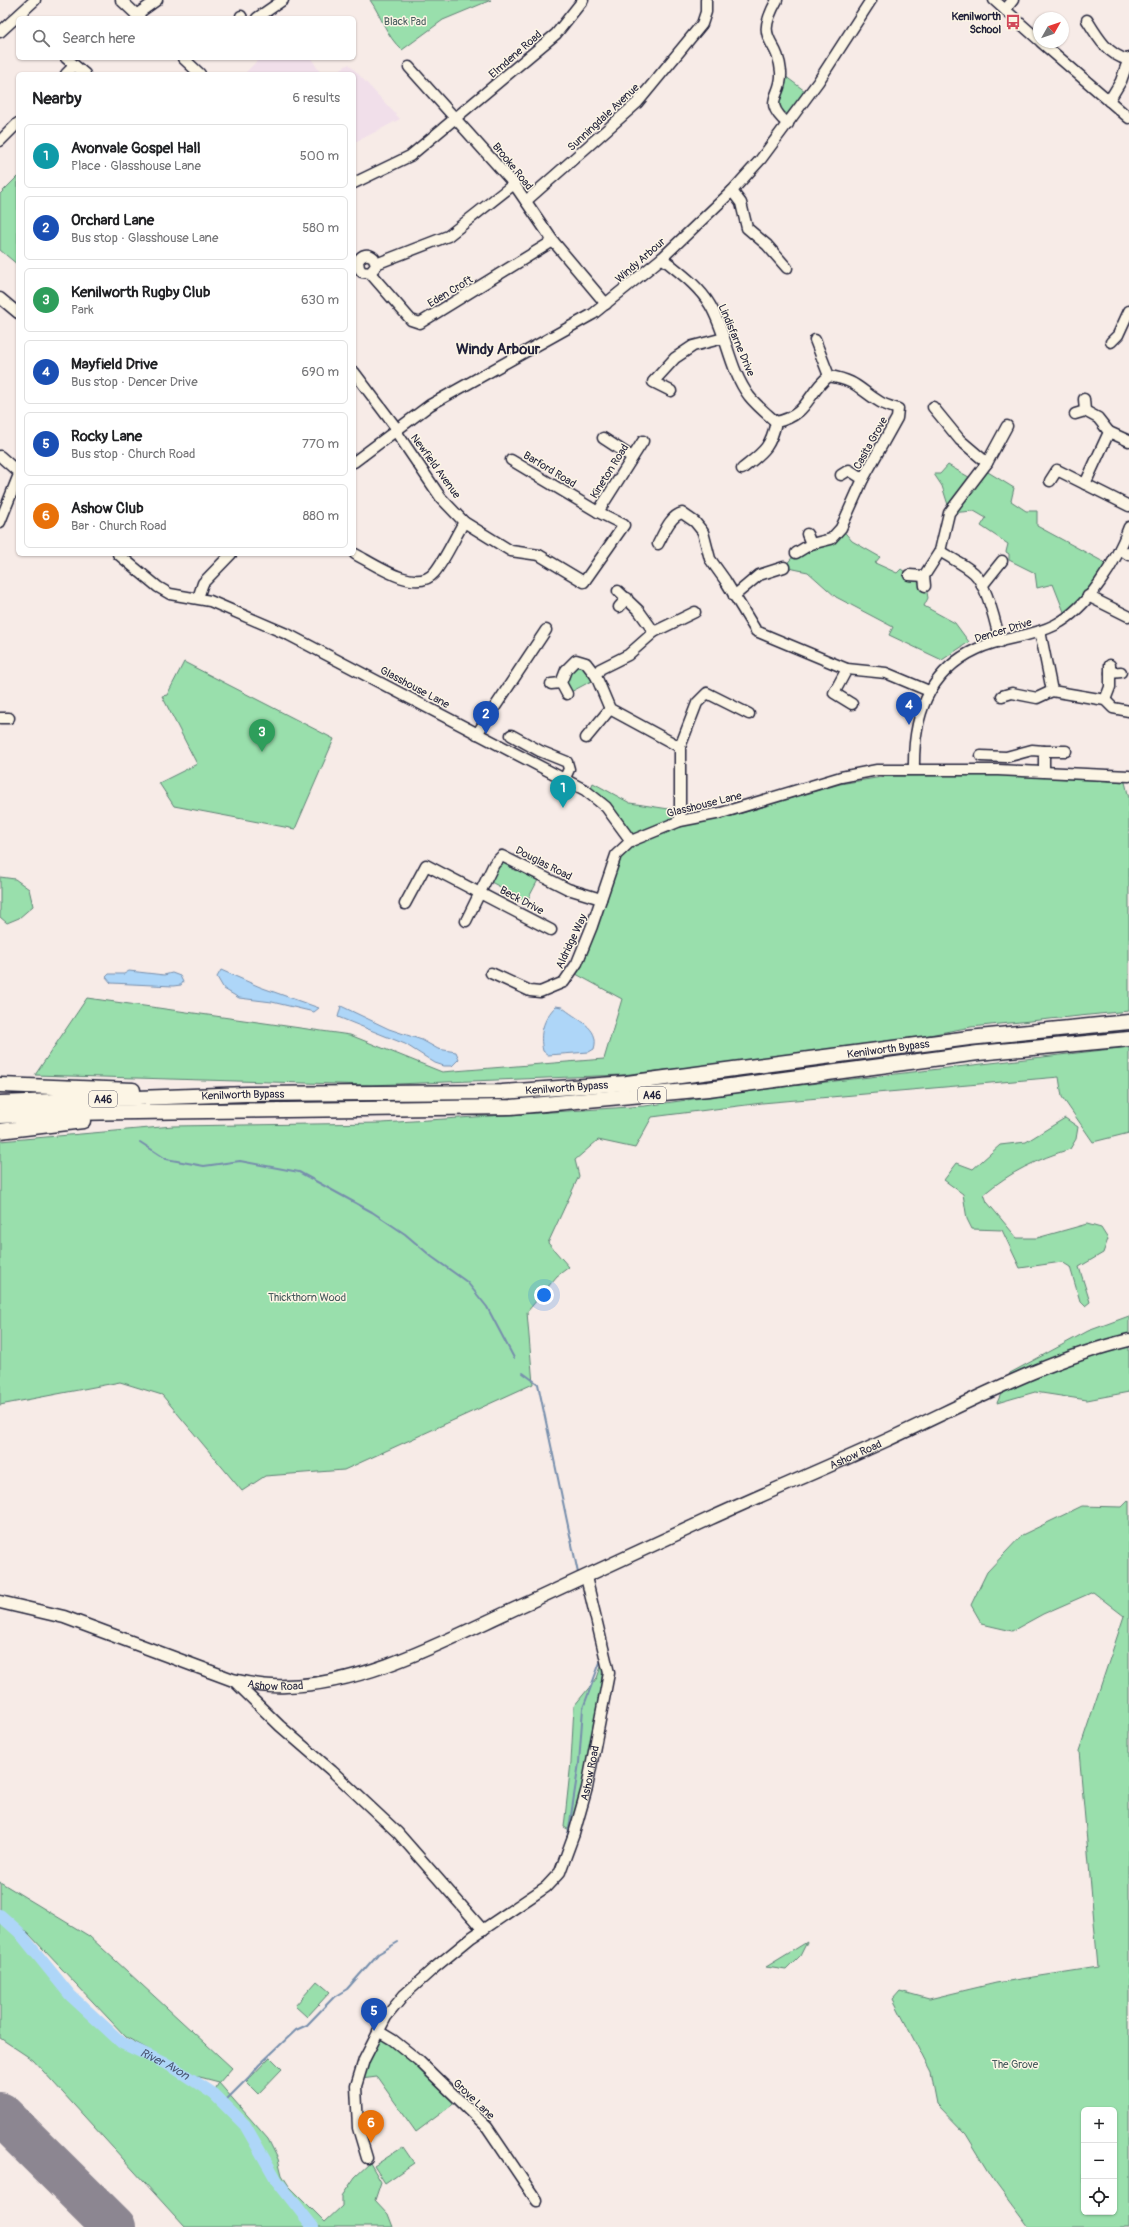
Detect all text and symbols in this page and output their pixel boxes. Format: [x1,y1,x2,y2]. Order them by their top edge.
place label: Kenilworth School [952,10,1001,36]
north arrow [1033,12,1069,48]
bus stop icon: Kenilworth School [1004,13,1022,31]
park label: Black Pad [384,15,426,28]
search box [16,16,356,60]
icon: search [30,27,52,49]
street label: Elmdene Road [486,28,544,81]
text: Search here [62,29,135,48]
street label: Sunningdale Avenue [565,81,642,154]
text: Nearby [32,88,81,109]
text: 6 results [293,90,340,106]
text: Avonvale Gospel Hall [71,139,201,158]
street label: Brooke Road [490,140,536,193]
text: 1 [43,148,49,164]
text: 500 m [300,148,339,164]
text: Place · Glasshouse Lane [71,158,201,174]
text: Orchard Lane [71,211,154,230]
text: 2 [42,220,50,236]
text: 580 m [302,220,339,236]
text: Bus stop · Glasshouse Lane [71,230,218,246]
street label: Windy Arbour [613,235,668,286]
street label: Eden Croft [425,273,476,310]
text: Kenilworth Rugby Club [71,283,210,302]
text: 3 [42,292,50,308]
text: 630 m [301,292,339,308]
text: Park [71,302,94,318]
street label: Lindisfarne Drive [715,302,758,379]
district label: Windy Arbour [456,340,541,359]
text: Mayfield Drive [71,355,158,374]
text: 4 [42,364,50,380]
text: 690 m [301,364,339,380]
text: Bus stop · Dencer Drive [71,374,198,390]
street label: Casita Grove [851,414,890,472]
text: Rocky Lane [71,427,142,446]
street label: Newfield Avenue [408,432,464,501]
text: 5 [42,436,50,452]
text: 770 m [302,436,339,452]
street label: Kineton Road [588,442,631,501]
text: Bus stop · Church Road [71,446,195,462]
street label: Barford Road [521,449,578,490]
text: Ashow Club [71,499,144,518]
text: 6 [42,508,50,524]
text: 880 m [303,508,339,524]
text: Bar · Church Road [71,518,167,534]
street label: Dencer Drive [973,615,1034,645]
street label: Glasshouse Lane [378,664,452,711]
pin: 4 [896,692,922,725]
pin: 2 [473,701,499,734]
pin: 3 [249,719,275,752]
pin: 1 [550,775,576,808]
street label: Glasshouse Lane [665,789,743,820]
street label: Douglas Road [513,844,574,883]
street label: Beck Drive [498,884,546,918]
street label: Aldridge Way [553,912,590,971]
street label: Kenilworth Bypass [846,1037,930,1061]
street label: Kenilworth Bypass [525,1078,609,1097]
road number: A46 [638,1087,666,1103]
street label: Kenilworth Bypass [201,1088,285,1103]
road number: A46 [89,1091,117,1107]
your location [534,1285,554,1305]
park label: Thickthorn Wood [268,1291,346,1304]
street label: Ashow Road [828,1437,884,1472]
street label: Ashow Road [247,1677,304,1693]
street label: Ashow Road [578,1745,602,1802]
pin: 5 [361,1998,387,2031]
water label: River Avon [138,2046,193,2084]
park label: The Grove [992,2058,1039,2071]
street label: Grove Lane [450,2077,497,2123]
map controls [1081,2107,1117,2215]
button: + [1081,2107,1117,2143]
pin: 6 [358,2110,384,2143]
button: − [1081,2143,1117,2179]
button: locate [1081,2179,1117,2215]

